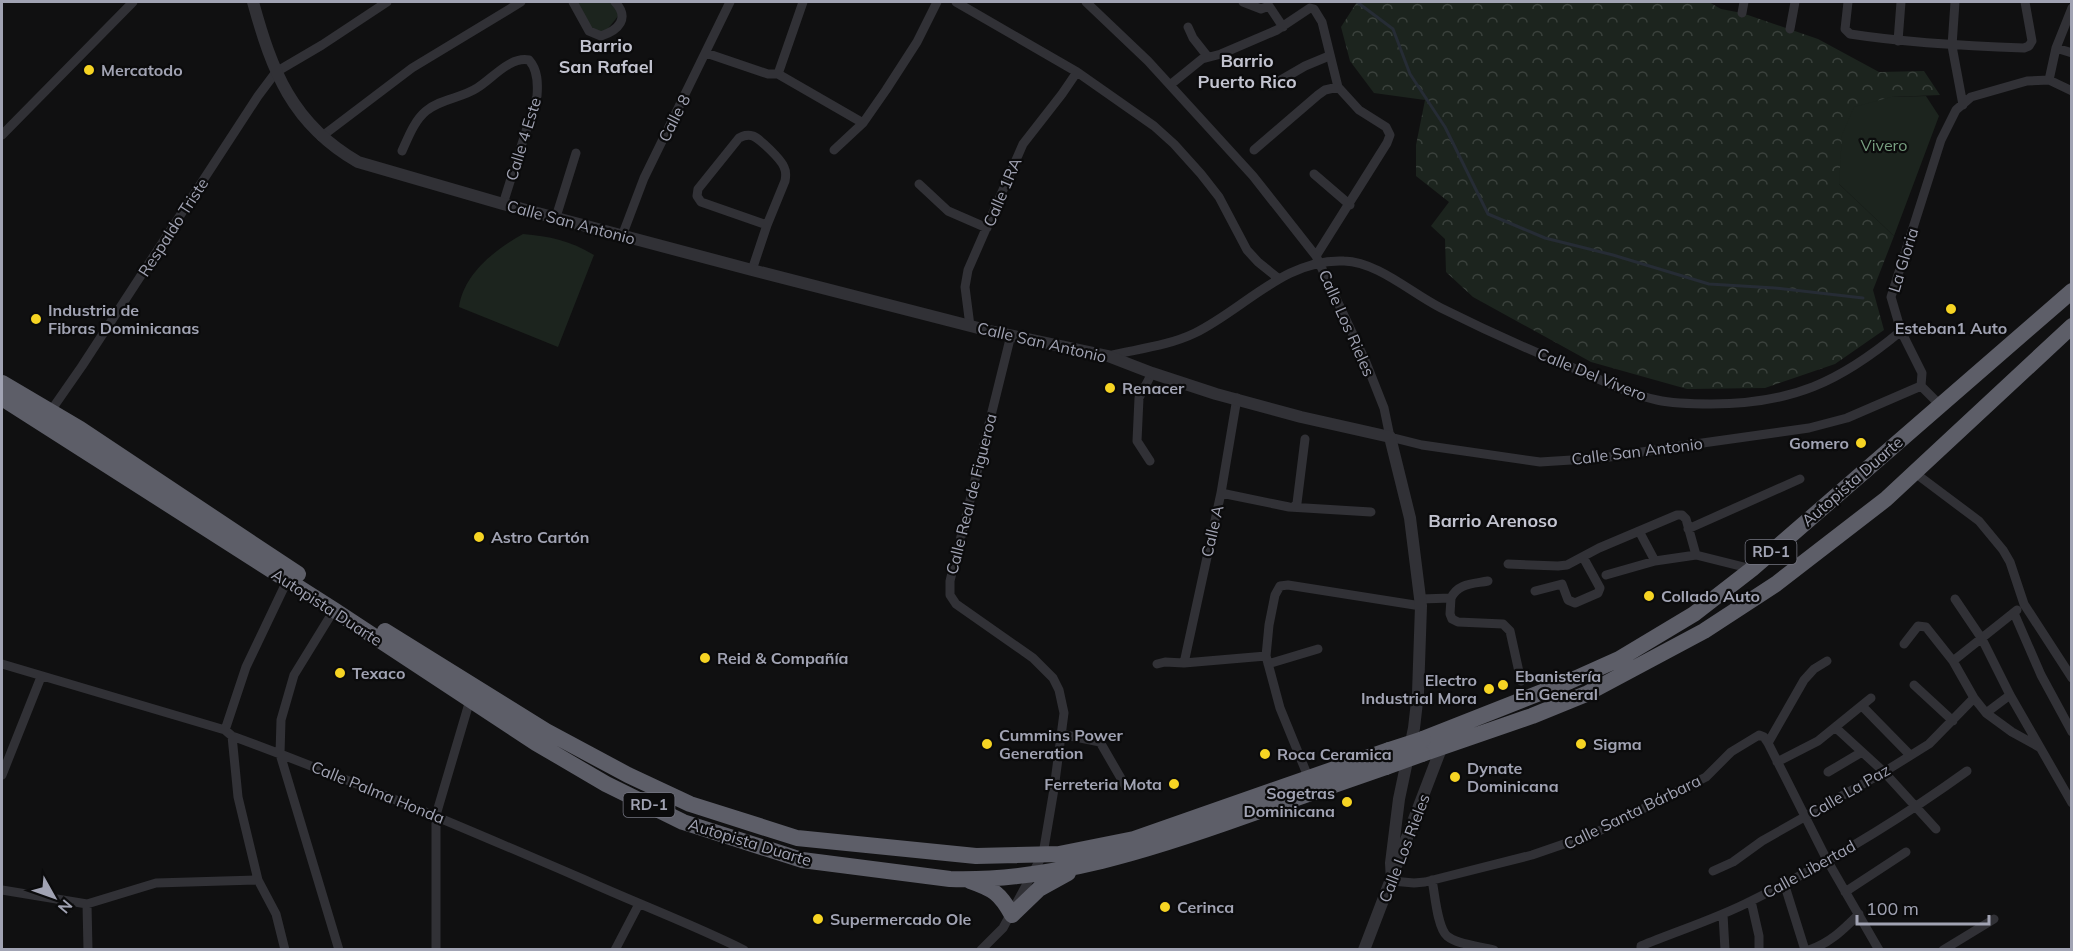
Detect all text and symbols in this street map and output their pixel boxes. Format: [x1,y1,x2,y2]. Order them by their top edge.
district label: Barrio San Rafael [559,34,653,78]
district label: Barrio Puerto Rico [1197,49,1297,93]
place label: Mercatodo [101,60,183,80]
marker: Mercatodo [82,63,96,77]
street label: Calle 8 [654,91,694,145]
street label: Calle 4 Este [501,95,545,183]
park label: Vivero [1861,135,1907,155]
street label: Calle 1RA [979,154,1026,230]
street label: Respaldo Triste [134,174,212,280]
street label: Calle San Antonio [505,195,637,249]
street label: La Gloria [1884,225,1922,295]
street label: Calle Los Rieles [1315,267,1379,380]
place label: Industria de Fibras Dominicanas [48,300,199,338]
marker: Esteban1 Auto [1944,302,1958,316]
marker: Industria de Fibras Dominicanas [29,312,43,326]
street label: Calle San Antonio [975,317,1109,367]
place label: Esteban1 Auto [1895,318,2007,338]
street label: Calle Del Vivero [1534,343,1650,405]
place label: Renacer [1122,378,1185,398]
marker: Renacer [1103,381,1117,395]
street label: Calle Real de Figueroa [941,411,1001,577]
street label: Autopista Duarte [1797,432,1907,530]
street label: Calle San Antonio [1570,433,1704,469]
place label: Gomero [1789,433,1849,453]
marker: Gomero [1854,436,1868,450]
street label: Calle A [1196,503,1228,559]
district label: Barrio Arenoso [1428,509,1558,532]
place label: Astro Cartón [491,527,589,547]
marker: Astro Cartón [472,530,486,544]
road number: RD-1 [1746,540,1796,564]
street label: Autopista Duarte [268,564,386,650]
place label: Collado Auto [1661,586,1760,606]
marker: Collado Auto [1642,589,1656,603]
place label: Reid & Compañía [717,648,849,668]
marker: Reid & Compañía [698,651,712,665]
place label: Texaco [352,663,405,683]
marker: Texaco [333,666,347,680]
place label: Ebanistería En General [1515,666,1601,704]
place label: Electro Industrial Mora [1361,670,1477,708]
marker: Ebanistería En General [1496,678,1510,692]
marker: Electro Industrial Mora [1482,682,1496,696]
place label: Cummins Power Generation [999,725,1124,763]
place label: Sigma [1593,734,1642,754]
marker: Cummins Power Generation [980,737,994,751]
marker: Sigma [1574,737,1588,751]
place label: Roca Ceramica [1277,744,1392,764]
marker: Roca Ceramica [1258,747,1272,761]
street label: Calle Palma Honda [308,756,448,828]
place label: Dynate Dominicana [1467,758,1559,796]
street label: Calle La Paz [1805,760,1893,822]
marker: Dynate Dominicana [1448,770,1462,784]
street label: Calle Santa Bárbara [1560,770,1704,854]
place label: Ferreteria Mota [1044,774,1162,794]
marker: Ferreteria Mota [1167,777,1181,791]
place label: Sogetras Dominicana [1243,783,1335,821]
street label: Calle Los Rieles [1374,791,1434,905]
road number: RD-1 [624,793,674,817]
marker: Sogetras Dominicana [1340,795,1354,809]
street label: Autopista Duarte [686,814,814,870]
street label: Calle Libertad [1759,835,1859,903]
north arrow [24,867,84,927]
scale bar [1857,888,1989,926]
text: N [54,896,77,918]
place label: Cerinca [1177,897,1234,917]
text: 100 m [1866,897,1919,920]
marker: Cerinca [1158,900,1172,914]
place label: Supermercado Ole [830,909,972,929]
marker: Supermercado Ole [811,912,825,926]

